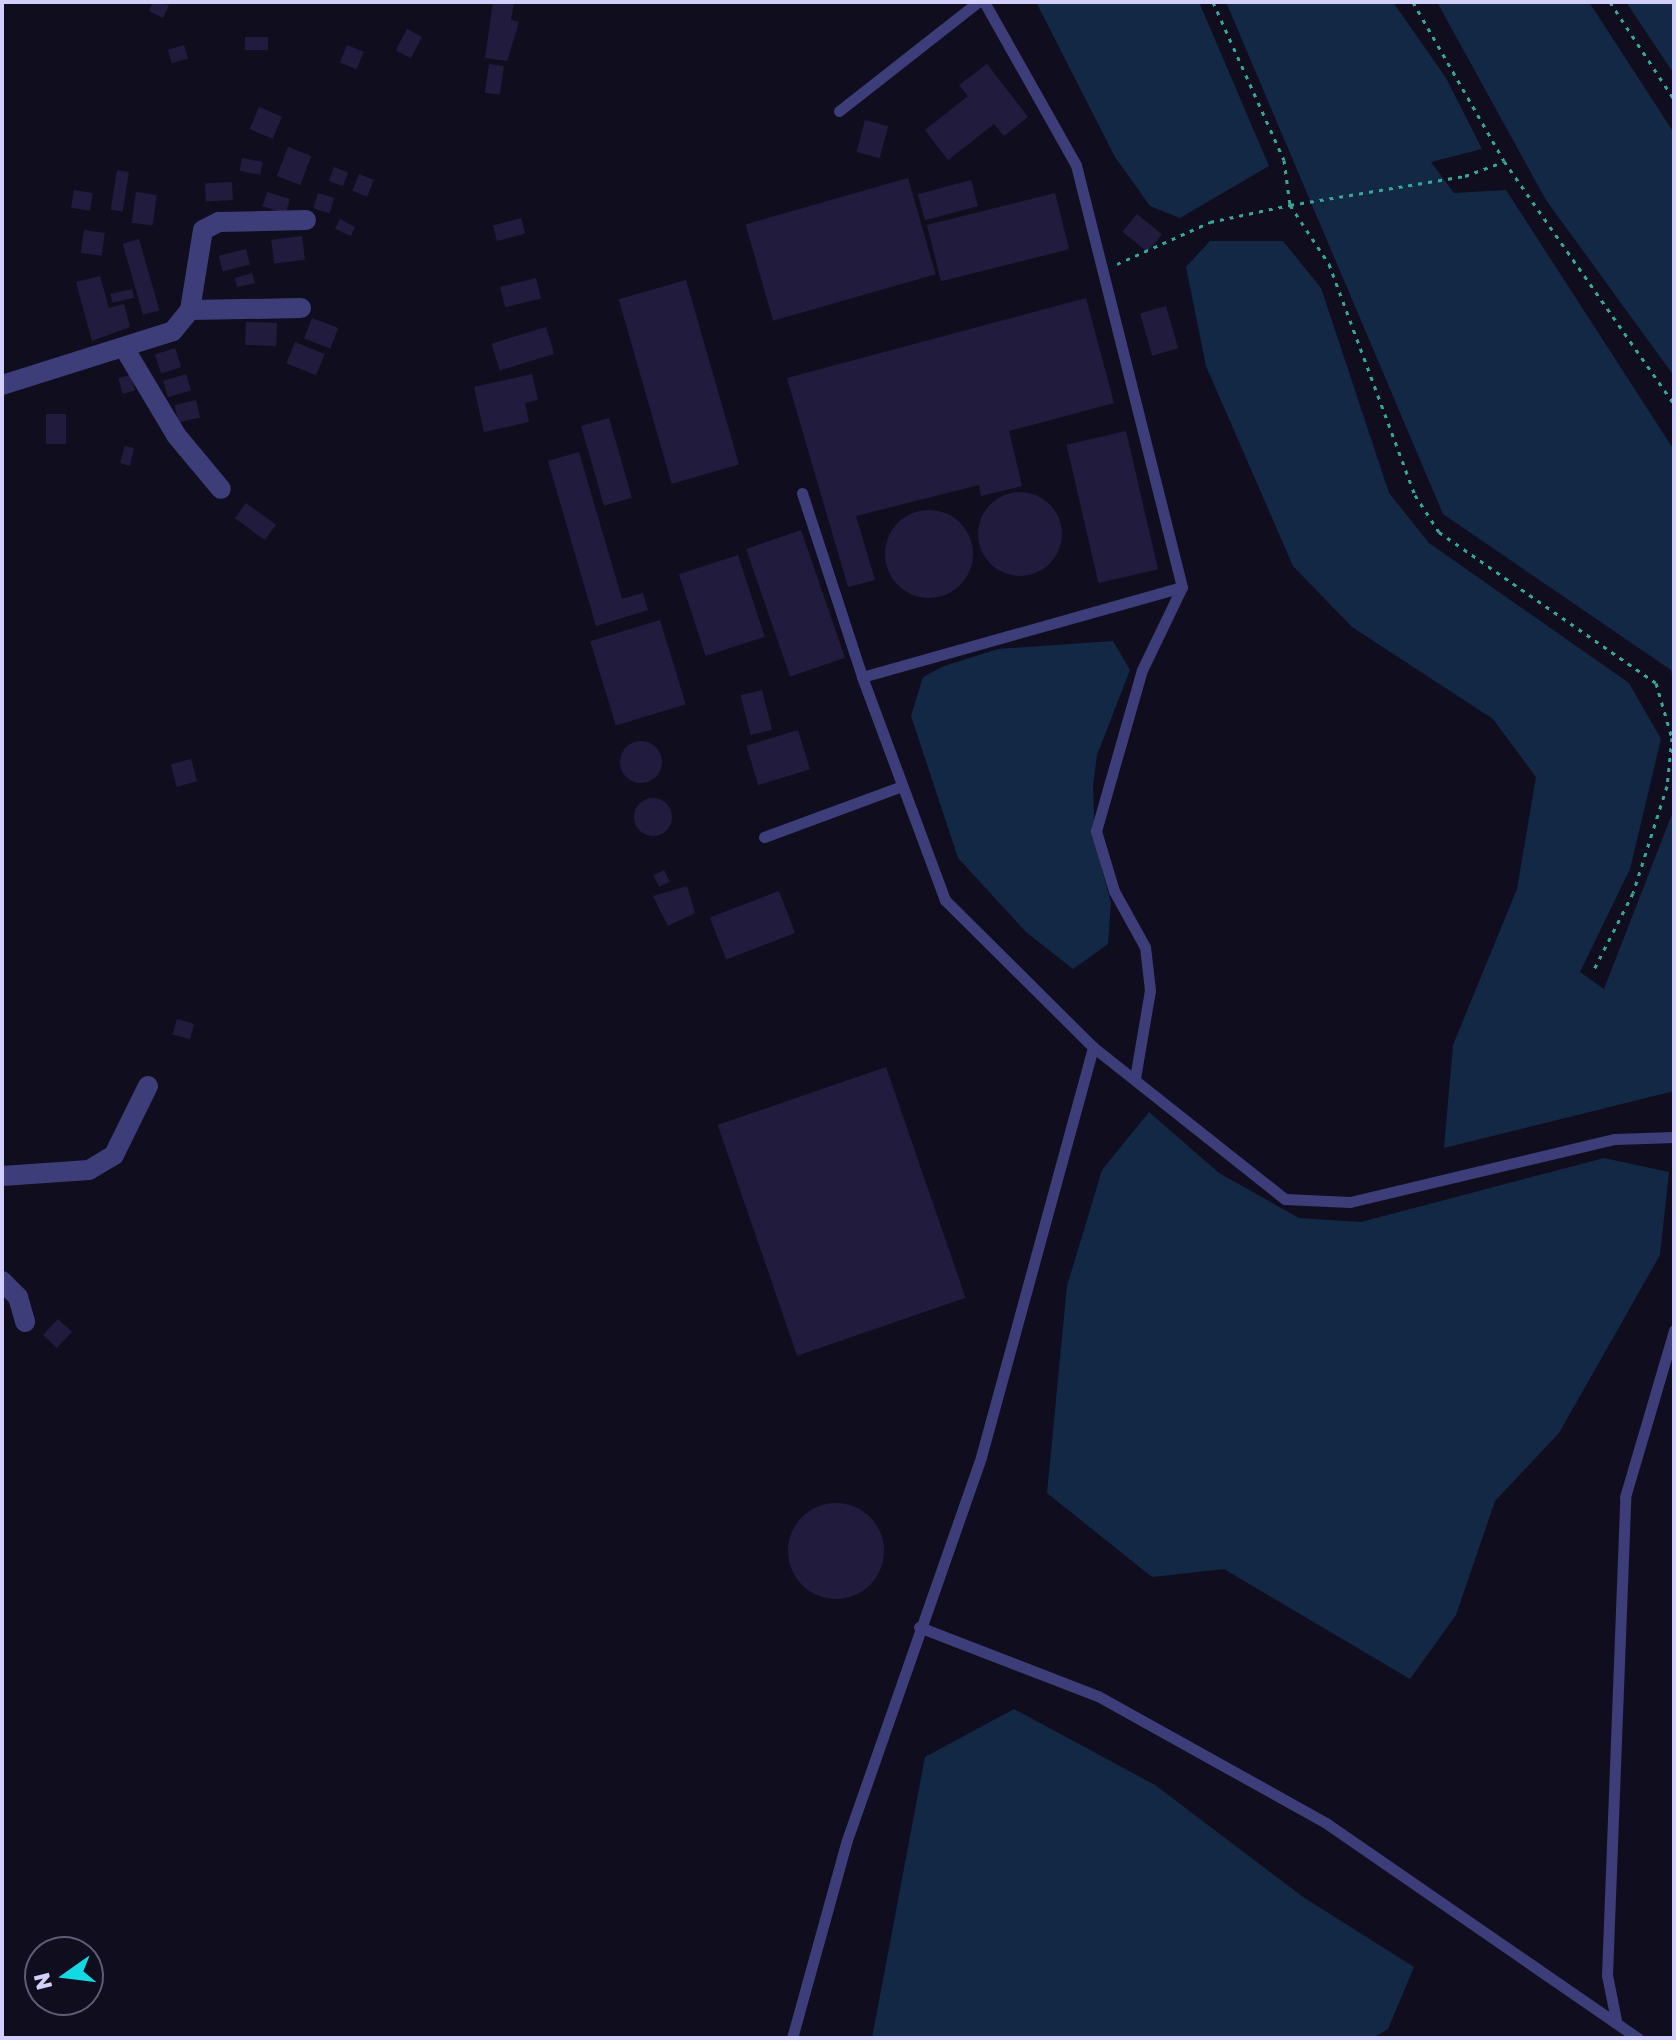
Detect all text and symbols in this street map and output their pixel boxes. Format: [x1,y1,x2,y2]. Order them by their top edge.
north arrow [24,1936,104,2016]
text: N [27,1970,57,1993]

